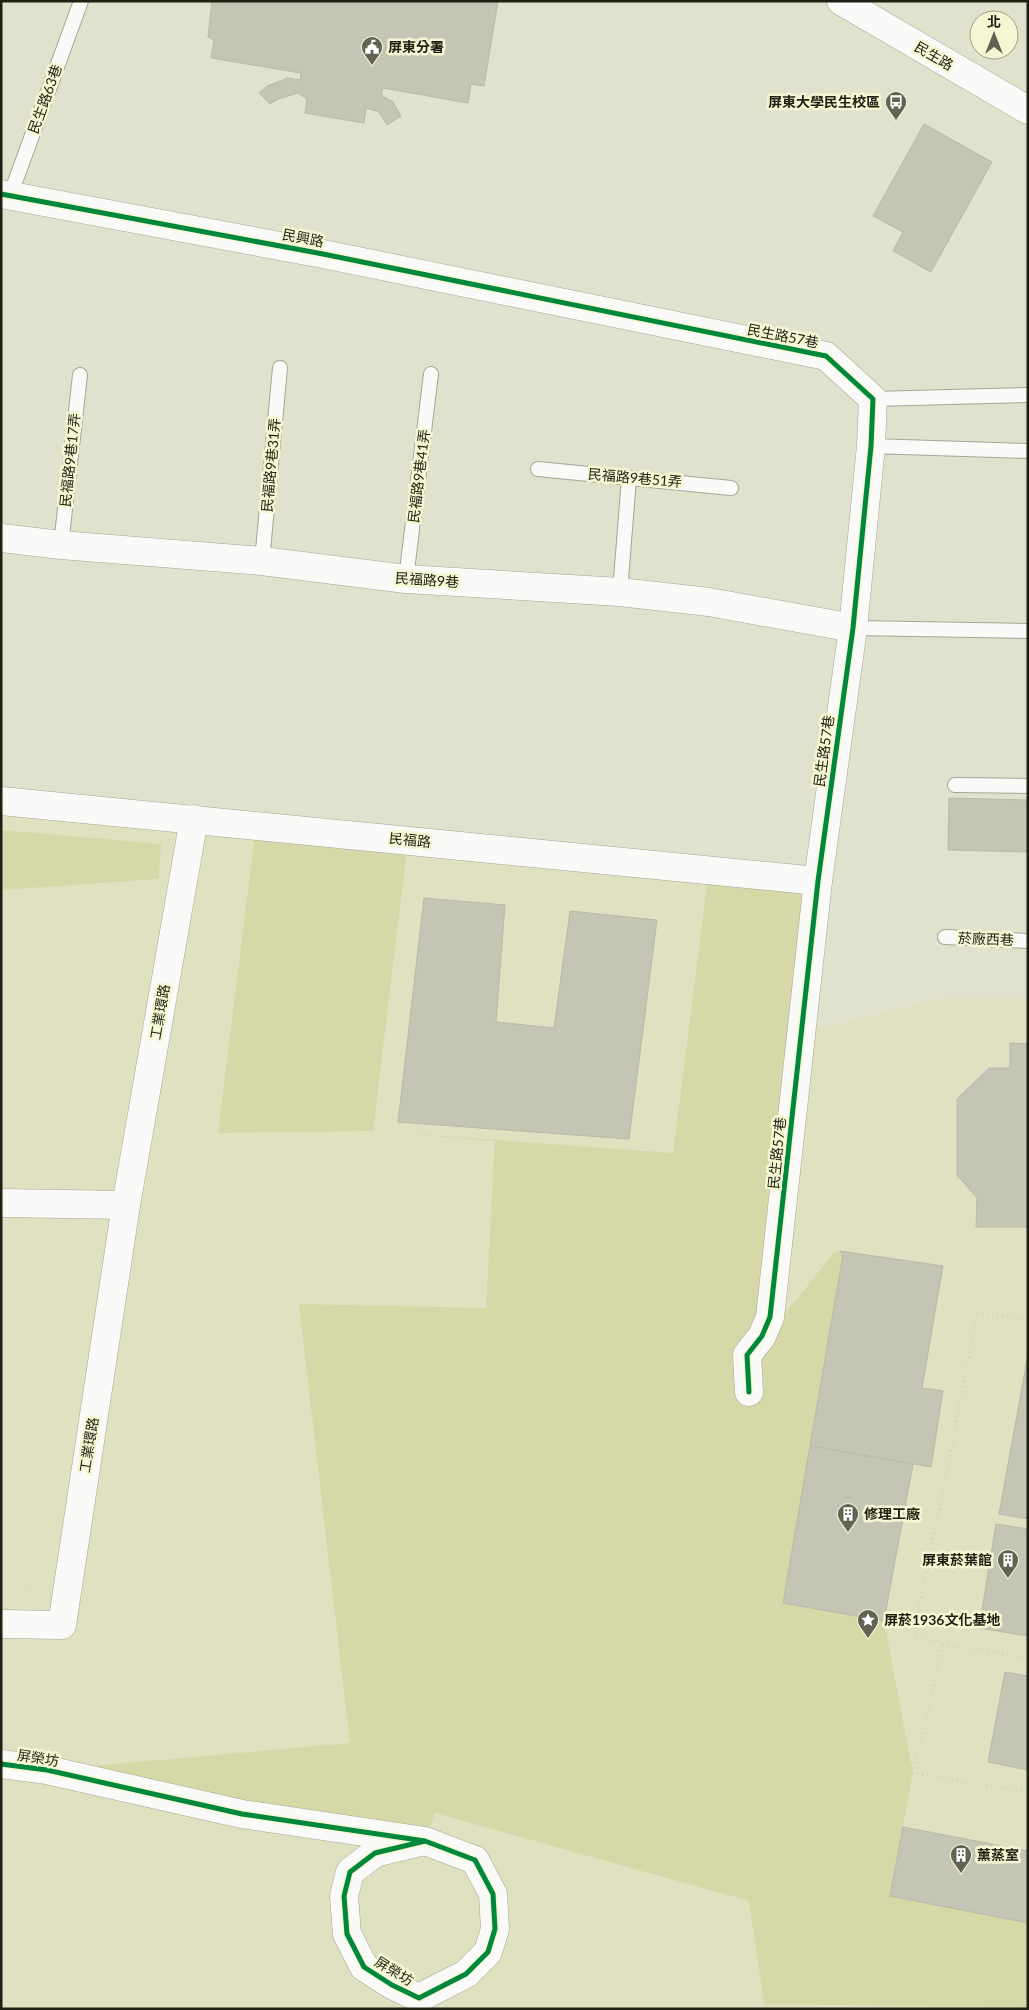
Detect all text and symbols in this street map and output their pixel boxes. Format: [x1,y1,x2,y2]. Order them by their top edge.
north arrow [969,10,1019,60]
text: 北 [987,13,1001,30]
public building icon: 屏東分署 [360,35,384,66]
place label: 屏東分署 [388,38,444,55]
street label: 民生路 [912,38,957,73]
street label: 民生路63巷 [24,62,65,136]
bus stop icon: 屏東大學民生校區 [884,90,908,121]
place label: 屏東大學民生校區 [768,93,880,110]
street label: 民興路 [281,225,325,250]
street label: 民生路57巷 [746,320,820,351]
street label: 民福路9巷17弄 [56,412,83,508]
street label: 民福路9巷31弄 [258,417,283,513]
street label: 民福路9巷41弄 [404,428,433,524]
street label: 民福路9巷51弄 [587,465,683,490]
street label: 民福路9巷 [394,569,460,590]
street label: 民生路57巷 [810,714,837,788]
street label: 民福路 [388,829,432,850]
street label: 菸廠西巷 [958,929,1014,948]
street label: 工業環路 [146,983,173,1041]
street label: 民生路57巷 [764,1116,789,1190]
street label: 工業環路 [76,1416,101,1474]
building icon: 修理工廠 [836,1502,860,1533]
place label: 修理工廠 [864,1505,920,1522]
building icon: 屏東菸葉館 [996,1548,1020,1579]
place label: 屏東菸葉館 [922,1551,992,1568]
place icon: 屏菸1936文化基地 [856,1608,880,1639]
place label: 屏菸1936文化基地 [884,1611,1000,1628]
street label: 屏榮坊 [16,1746,60,1769]
building icon: 薰蒸室 [949,1843,973,1874]
place label: 薰蒸室 [977,1846,1019,1863]
street label: 屏榮坊 [372,1952,417,1989]

